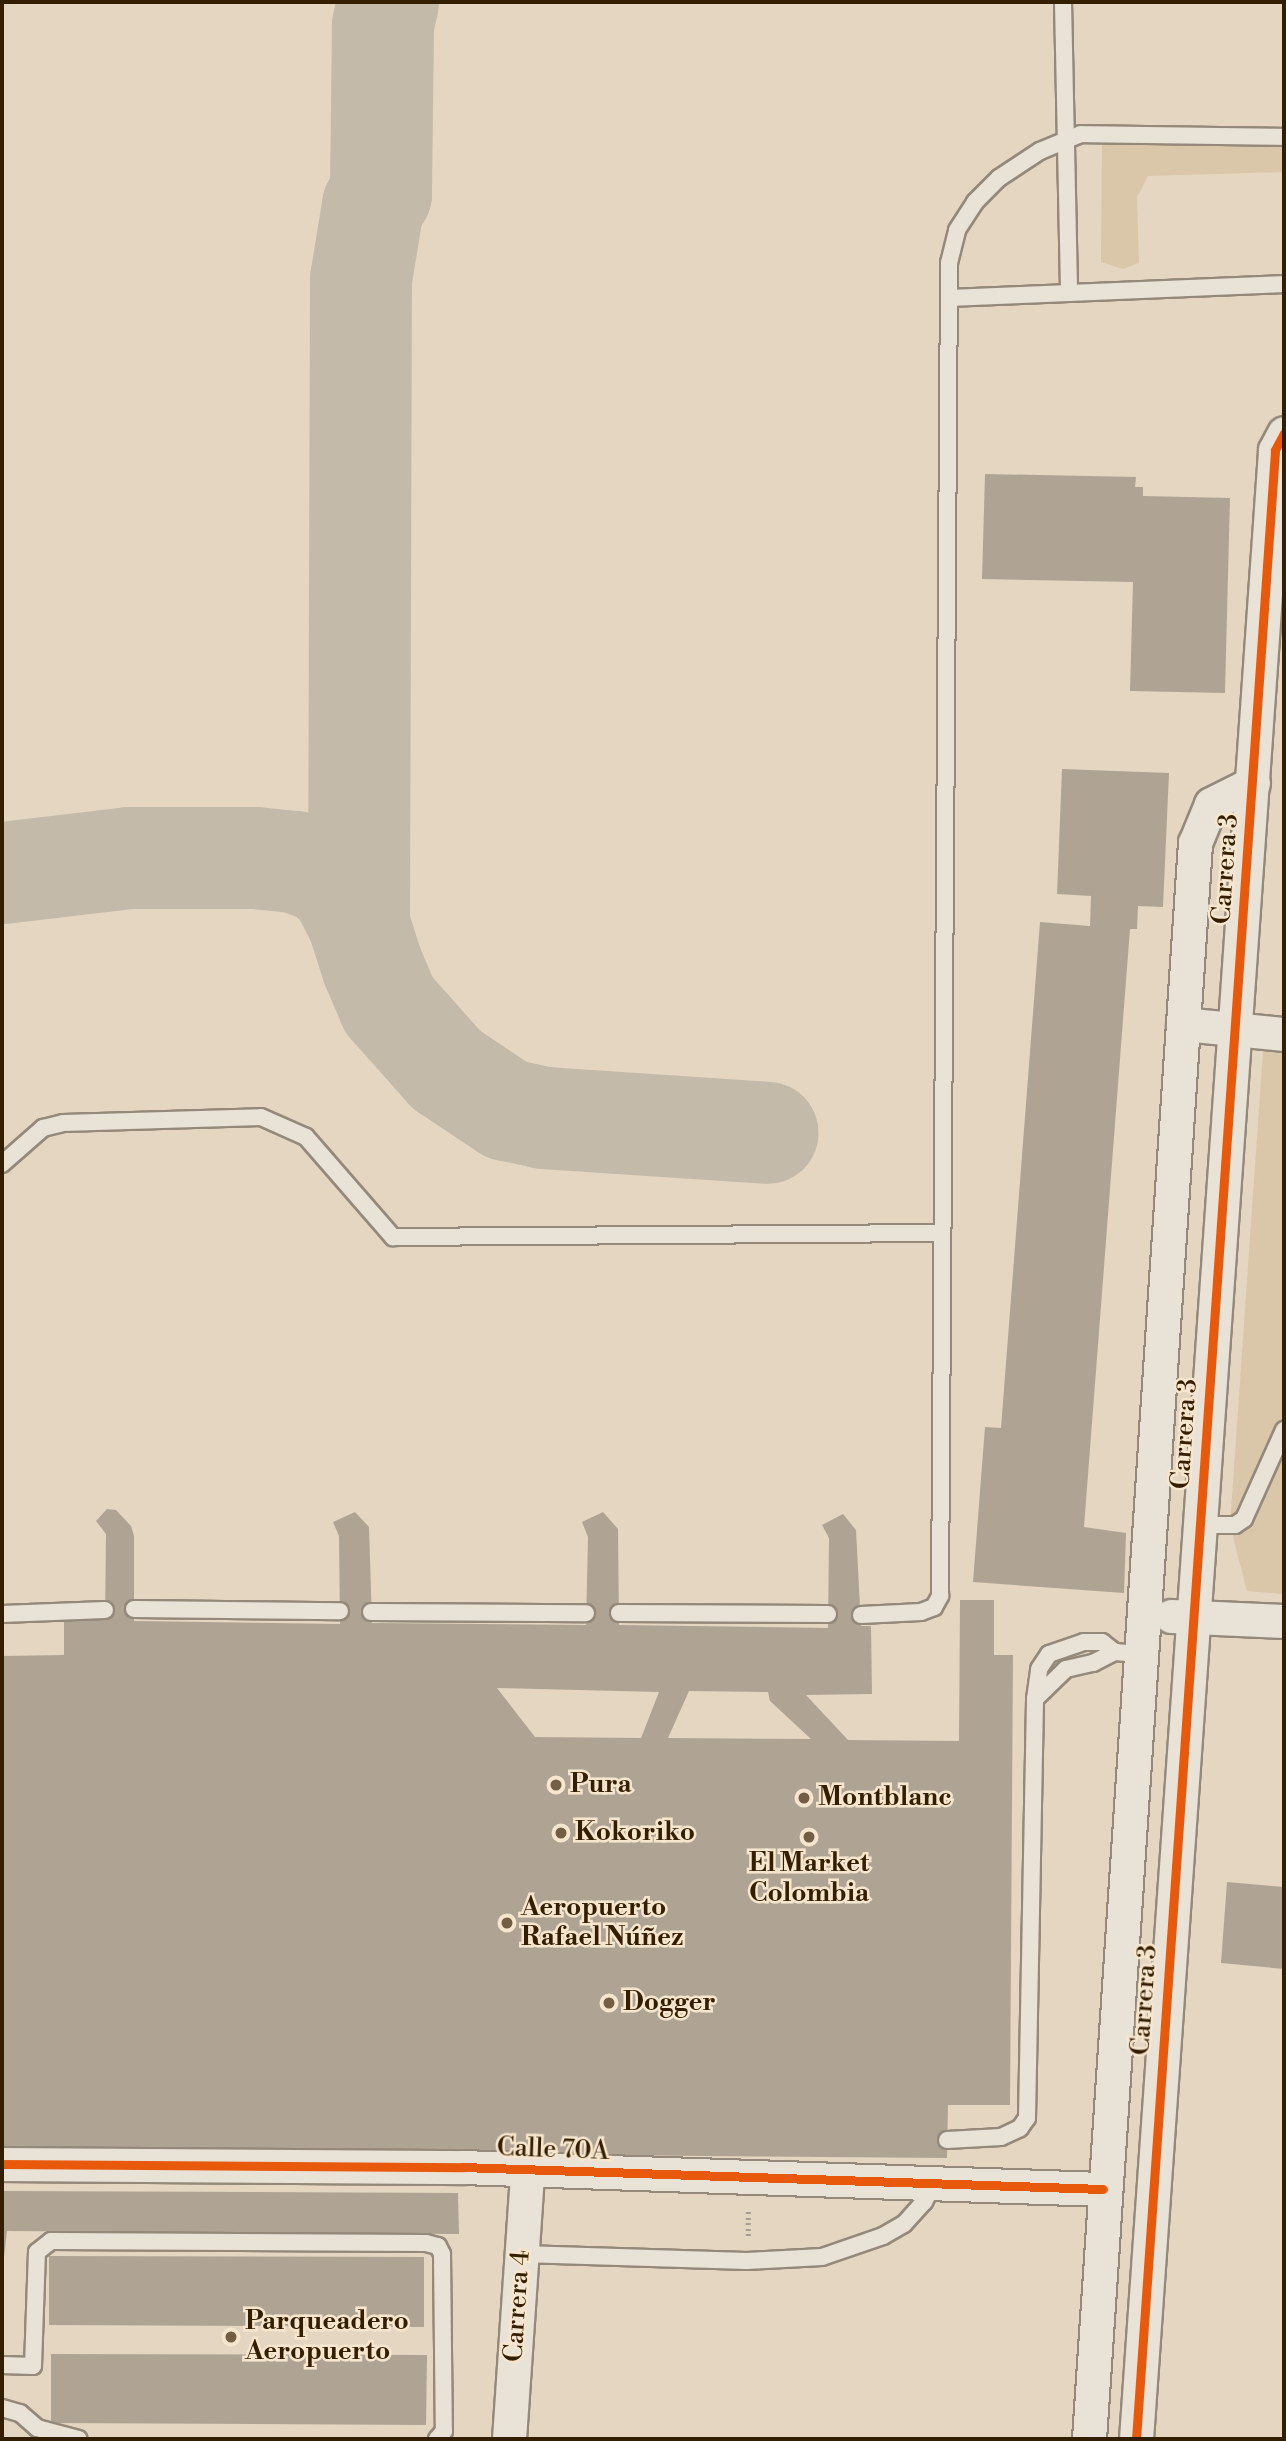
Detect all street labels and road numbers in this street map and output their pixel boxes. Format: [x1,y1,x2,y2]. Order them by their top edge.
street label: Carrera 3 [1207,813,1245,925]
street label: Carrera 3 [1166,1378,1204,1490]
street label: Carrera 3 [1126,1944,1164,2056]
street label: Calle 70A [496,2132,610,2168]
street label: Carrera 4 [499,2249,537,2363]

